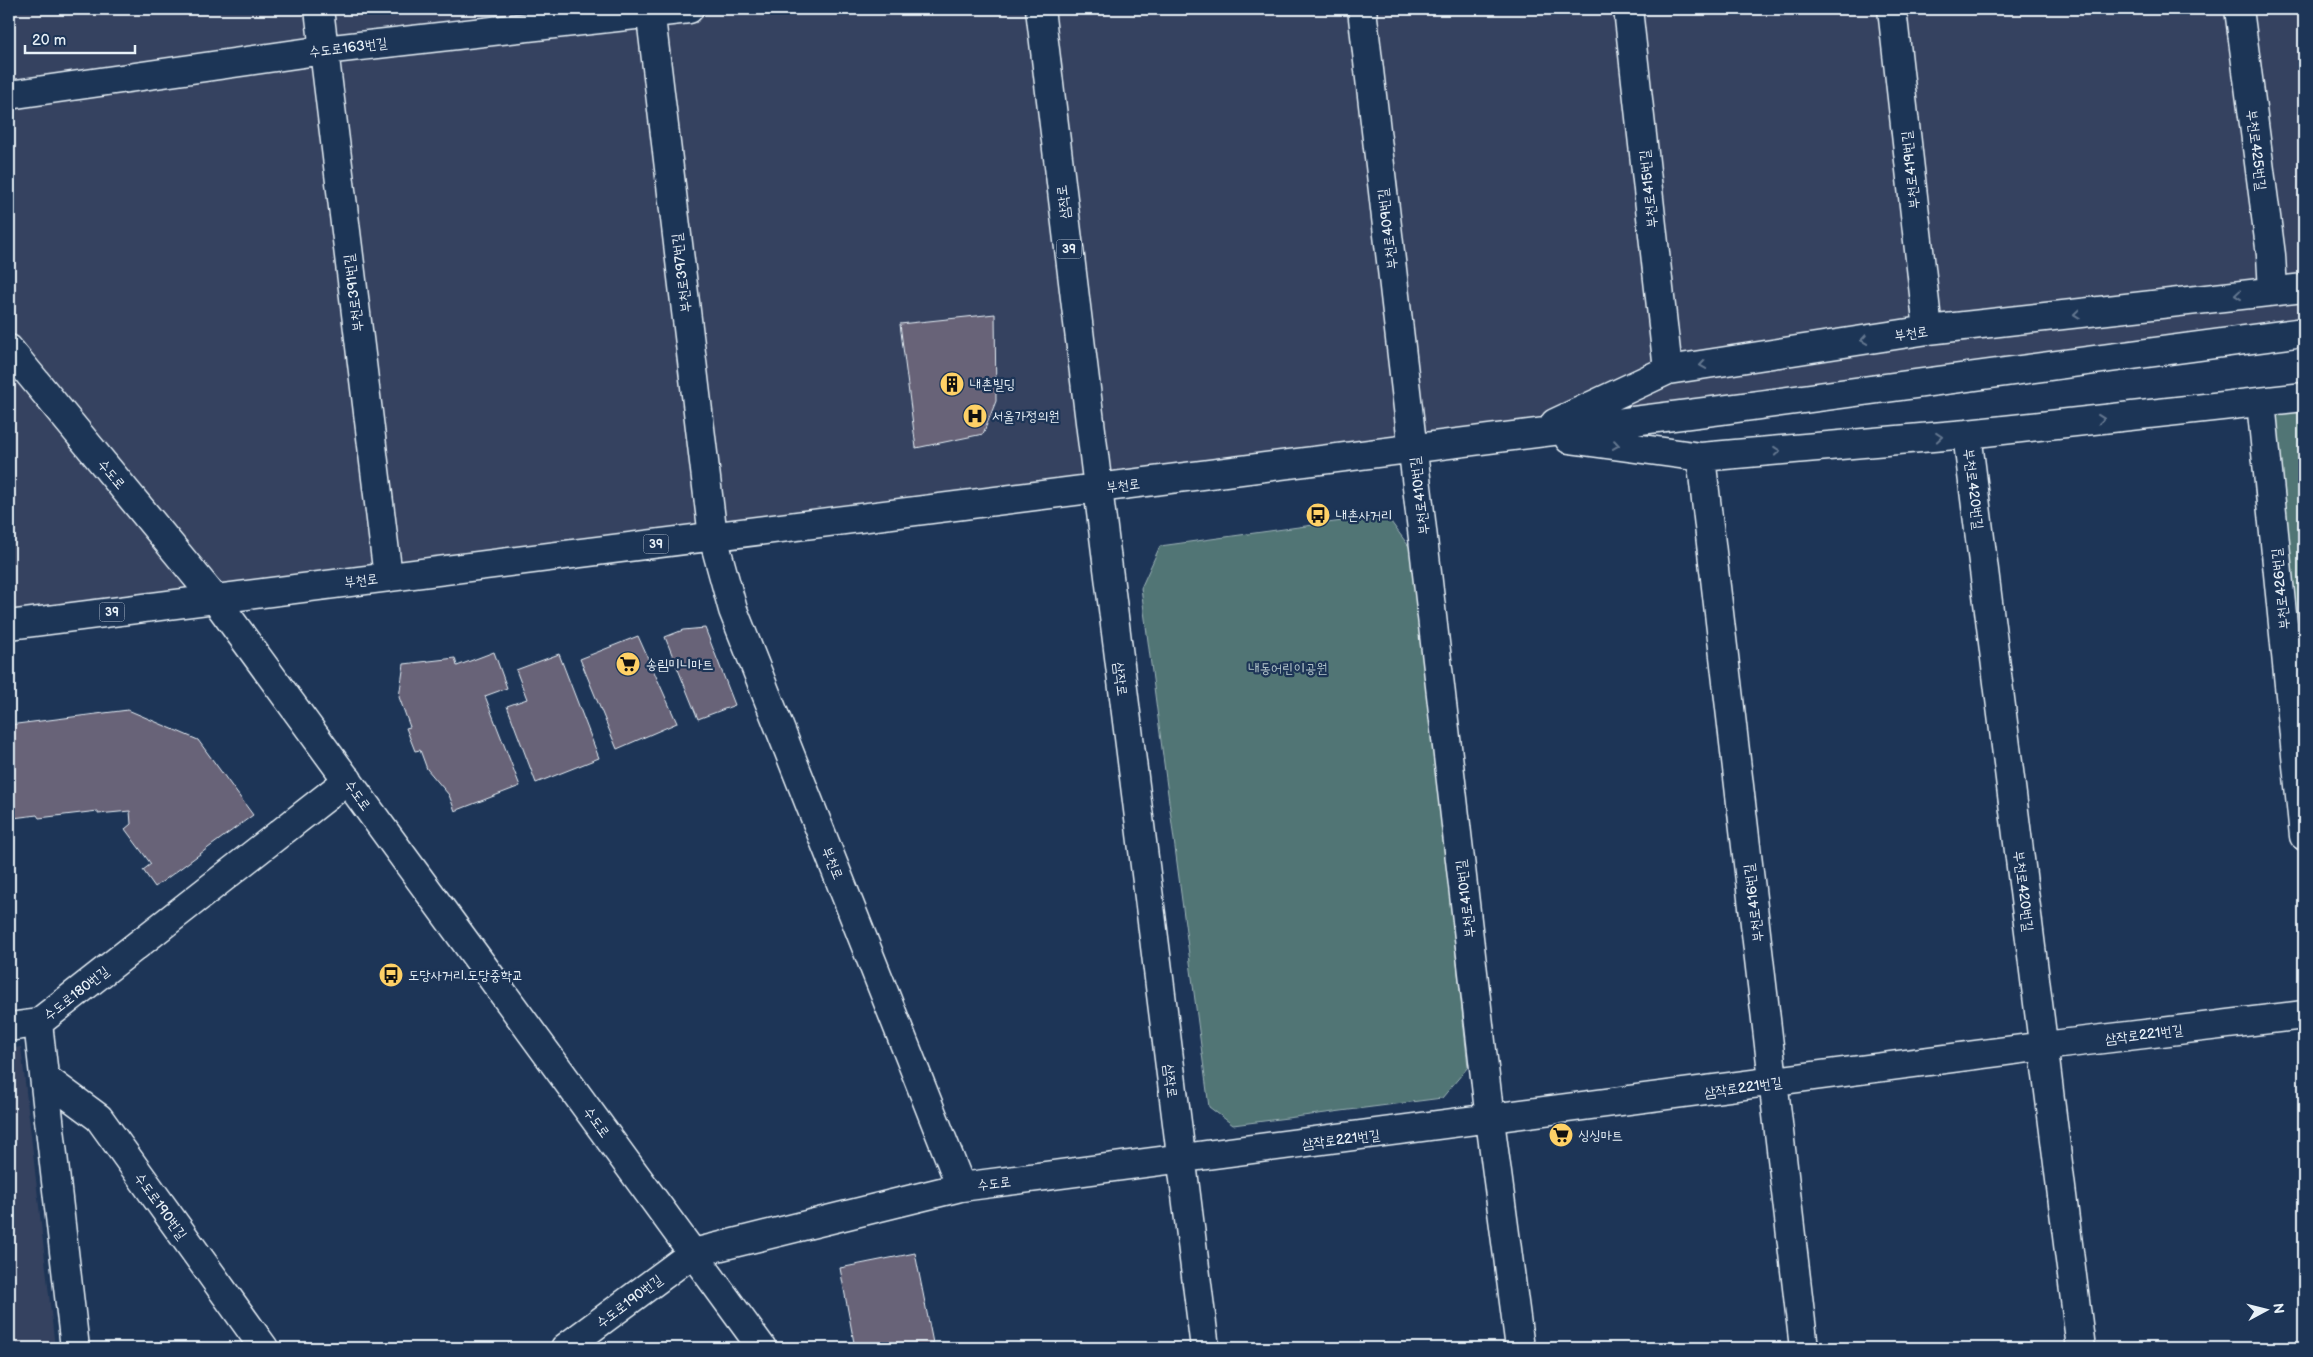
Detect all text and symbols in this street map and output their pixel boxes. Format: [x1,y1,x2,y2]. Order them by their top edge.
scale bar [25,22,135,54]
text: 20 m [32,31,66,50]
street label: 수도로163번길 [308,34,389,61]
street label: 부천로425번길 [2243,109,2270,192]
street label: 부천로419번길 [1898,129,1923,210]
street label: 부천로415번길 [1636,148,1661,229]
street label: 삼작로 [1053,184,1074,220]
street label: 부천로409번길 [1374,187,1401,270]
street label: 부천로397번길 [668,232,695,314]
road number: 39 [1056,240,1082,258]
street label: 부천로391번길 [340,252,367,333]
one-way arrow [2234,289,2242,300]
one-way arrow [2073,308,2081,319]
street label: 부천로 [1893,323,1929,344]
one-way arrow [1859,335,1868,345]
one-way arrow [1699,359,1707,369]
building icon: 내촌빌딩 [939,371,965,397]
place label: 내촌빌딩 [970,376,1015,393]
hospital icon: 서울가정의원 [962,403,988,429]
place label: 서울가정의원 [992,408,1060,425]
one-way arrow [2097,414,2105,425]
one-way arrow [1935,432,1943,443]
one-way arrow [1612,439,1620,450]
one-way arrow [1773,445,1781,456]
street label: 부천로420번길 [1960,448,1987,531]
street label: 부천로410번길 [1406,455,1433,536]
street label: 수도로 [94,456,129,493]
street label: 부천로 [1105,475,1141,496]
bus stop icon: 내촌사거리 [1305,502,1331,528]
place label: 내촌사거리 [1336,507,1392,524]
road number: 39 [644,534,668,554]
street label: 부천로426번길 [2268,547,2293,630]
street label: 부천로 [343,570,379,591]
road number: 39 [100,602,124,622]
supermarket icon: 송림미니마트 [615,651,641,677]
place label: 송림미니마트 [646,656,714,673]
park label: 내동어린이공원 [1249,660,1327,677]
street label: 삼작로 [1110,661,1131,697]
street label: 수도로 [341,777,374,814]
street label: 부천로 [818,844,847,882]
street label: 부천로420번길 [2010,850,2037,933]
street label: 부천로410번길 [1452,858,1479,939]
street label: 부천로416번길 [1740,862,1767,943]
street label: 수도로180번길 [40,962,113,1024]
bus stop icon: 도당사거리.도당중학교 [378,962,404,988]
place label: 도당사거리.도당중학교 [408,967,523,984]
street label: 삼작로221번길 [2104,1021,2185,1048]
street label: 삼작로 [1160,1063,1181,1099]
street label: 삼작로221번길 [1703,1074,1784,1101]
street label: 수도로 [580,1104,613,1141]
supermarket icon: 싱싱마트 [1548,1122,1574,1148]
street label: 삼작로221번길 [1301,1126,1382,1153]
place label: 싱싱마트 [1578,1127,1623,1144]
street label: 수도로190번길 [131,1170,191,1243]
street label: 수도로 [976,1173,1012,1194]
street label: 수도로190번길 [593,1271,666,1332]
north arrow [2240,1284,2290,1334]
text: N [2269,1302,2287,1315]

